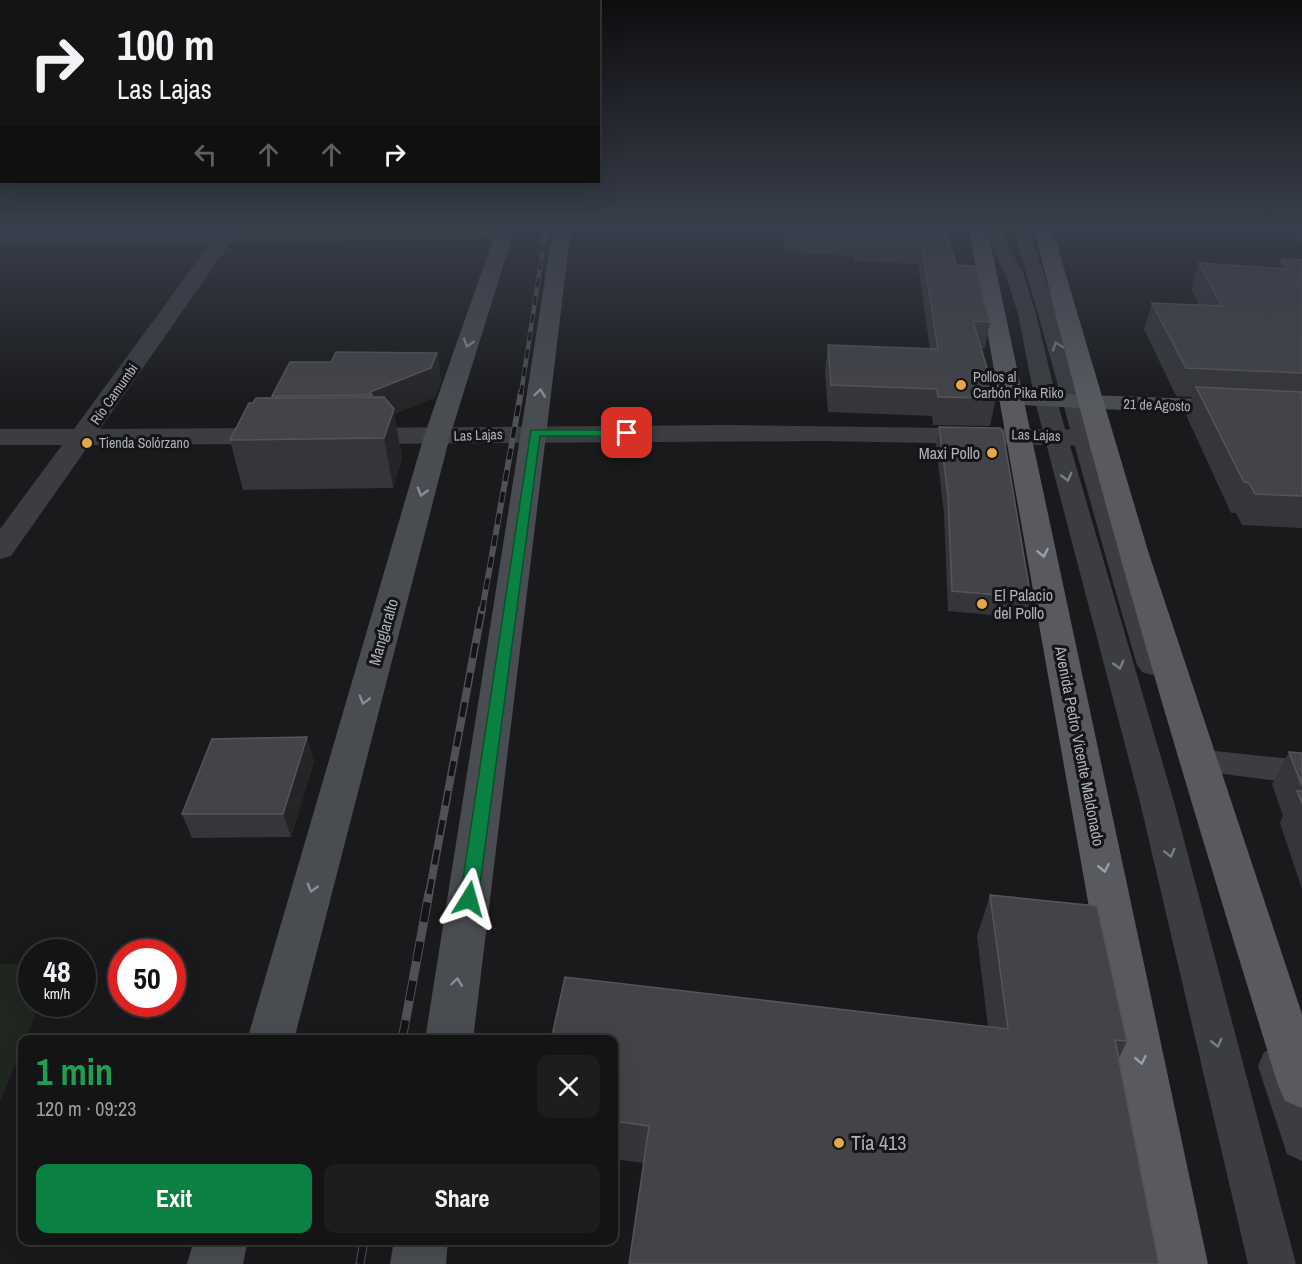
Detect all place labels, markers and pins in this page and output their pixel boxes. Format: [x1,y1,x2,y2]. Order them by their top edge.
place label: Pollos al Carbón Pika Riko [973,368,1064,402]
marker: Pollos al Carbón Pika Riko [954,378,968,392]
pin [601,407,652,458]
place label: Tienda Solórzano [99,434,189,452]
marker: Tienda Solórzano [80,436,94,450]
place label: Maxi Pollo [919,442,980,464]
marker: Maxi Pollo [985,446,999,460]
place label: El Palacio del Pollo [994,584,1053,624]
marker: El Palacio del Pollo [975,597,989,611]
place label: Tía 413 [851,1129,906,1156]
marker: Tía 413 [832,1136,846,1150]

